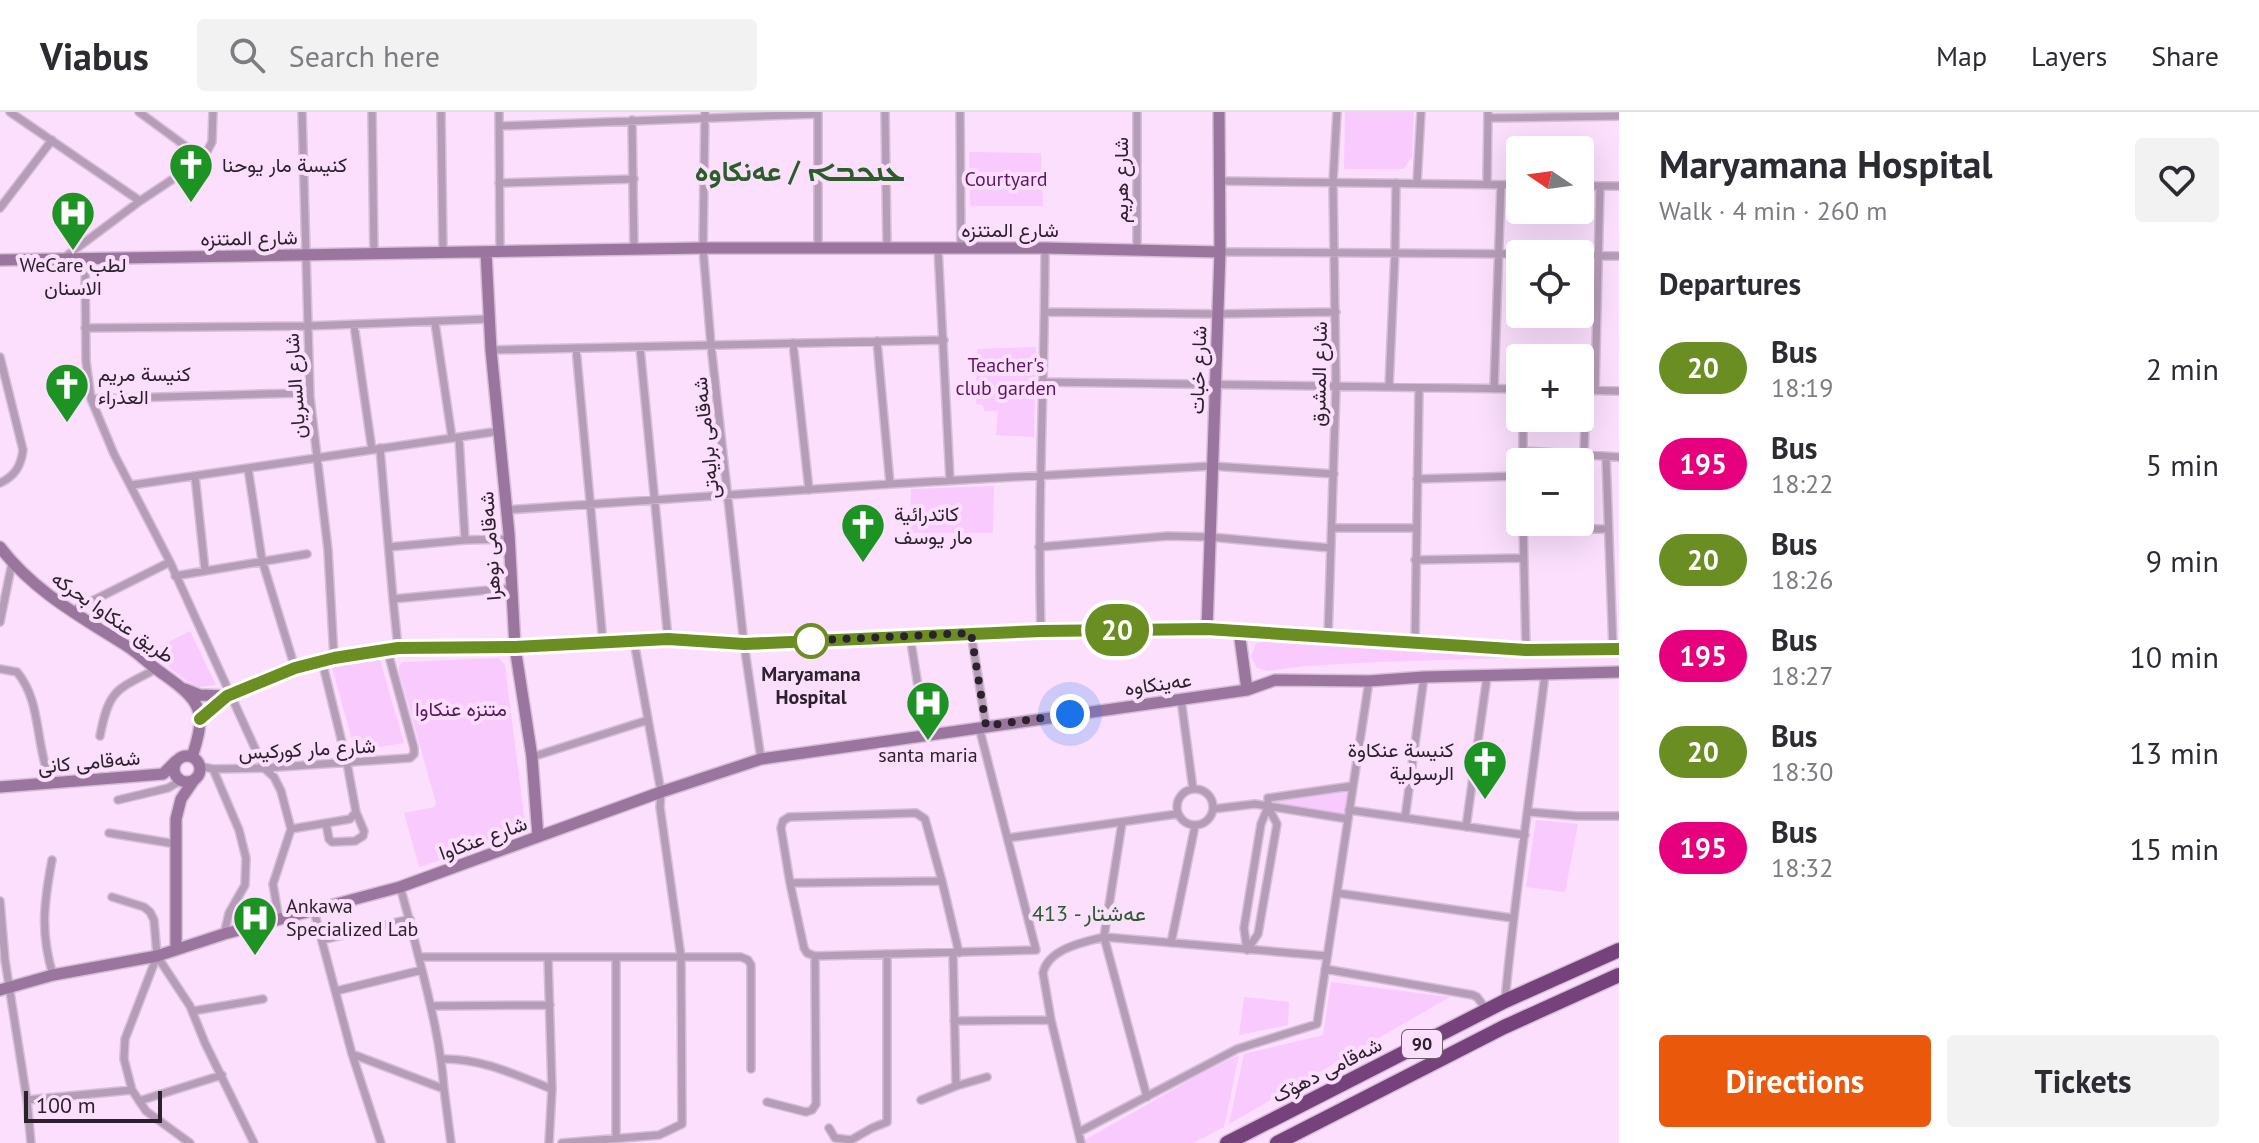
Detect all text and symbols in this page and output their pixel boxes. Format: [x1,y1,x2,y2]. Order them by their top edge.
search box [197,19,757,91]
text: Viabus [40,31,149,80]
icon: search [225,33,269,77]
text: Search here [289,36,440,75]
text: Map [1936,37,1987,74]
text: Layers [2031,37,2107,74]
text: Share [2151,37,2219,74]
north arrow [1506,136,1594,224]
map controls [1506,136,1594,536]
street label: شارع هريم [1108,137,1135,223]
button: heart [2135,138,2219,222]
text: Maryamana Hospital [1659,139,1992,188]
church icon: كنيسة مار يوحنا [167,141,215,204]
place label: كنيسة مار يوحنا [222,152,347,178]
district label: ܥܢܟܒܐ / عەنکاوە [695,152,905,189]
park label: Courtyard [964,166,1048,192]
hospital icon: WeCare لطب الاسنان [49,189,97,252]
text: Walk · 4 min · 260 m [1659,194,1887,227]
street label: شارع المتنزه [961,217,1059,244]
street label: شارع المتنزه [200,224,298,253]
button: locate [1506,240,1594,328]
place label: WeCare لطب الاسنان [19,252,127,301]
text: Departures [1659,264,1801,303]
street label: شارع المشرق [1305,321,1334,427]
street label: شارع خبات [1183,325,1214,415]
street label: شارع السريان [278,332,313,440]
text: Bus [1771,332,1818,371]
button: + [1506,344,1594,432]
text: 20 [1687,349,1719,386]
text: 2 min [2146,349,2219,388]
park label: Teacher's club garden [955,352,1057,401]
church icon: كنيسة مريم العذراء [43,361,91,424]
place label: كنيسة مريم العذراء [98,361,191,410]
text: 18:19 [1771,371,1833,404]
street label: شەقامی برایەتی [687,376,725,500]
text: Bus [1771,428,1818,467]
text: 195 [1679,445,1727,482]
text: 5 min [2146,445,2219,484]
button: − [1506,448,1594,536]
text: 18:22 [1771,467,1833,500]
street label: شەقامی نوهرا [473,491,507,601]
church icon: كاتدرائية مار يوسف [839,501,887,564]
place label: كاتدرائية مار يوسف [894,501,973,550]
text: Bus [1771,524,1818,563]
text: 20 [1687,541,1719,578]
text: 9 min [2146,541,2219,580]
text: 18:26 [1771,563,1833,596]
street label: طريق عنكاوا بحركه [47,565,179,669]
line badge: 20 [1081,604,1153,656]
text: 20 [1101,611,1133,648]
text: Bus [1771,620,1818,659]
marker: Maryamana Hospital [794,624,828,658]
text: 195 [1679,637,1727,674]
text: 10 min [2129,637,2219,676]
text: 18:27 [1771,659,1833,692]
place label: Maryamana Hospital [761,661,861,710]
street label: عەینکاوە [1123,666,1193,702]
hospital icon: santa maria [904,679,952,742]
your location [1050,694,1090,734]
park label: متنزه عنكاوا [415,696,507,722]
text: Bus [1771,716,1818,755]
street label: شارع مار كوركيس [238,732,376,767]
text: 20 [1687,733,1719,770]
text: 13 min [2129,733,2219,772]
place label: كنيسة عنكاوة الرسولية [1348,737,1454,786]
church icon: كنيسة عنكاوة الرسولية [1461,738,1509,801]
place label: santa maria [878,742,978,768]
street label: شەقامی کانی [37,745,141,779]
text: 18:30 [1771,755,1833,788]
street label: شارع عنكاوا [435,810,531,867]
text: Bus [1771,812,1818,851]
text: 195 [1679,829,1727,866]
text: 15 min [2129,829,2219,868]
text: 18:32 [1771,851,1833,884]
place label: Ankawa Specialized Lab [286,893,418,942]
hospital icon: Ankawa Specialized Lab [231,894,279,957]
district label: عه‌شتار - 413 [1032,899,1146,927]
road number: 90 [1402,1030,1442,1058]
street label: شەقامی دهۆک [1268,1031,1386,1109]
button: Directions [1659,1035,1931,1127]
button: Tickets [1947,1035,2219,1127]
scale bar [24,1087,162,1123]
text: 100 m [36,1091,96,1119]

